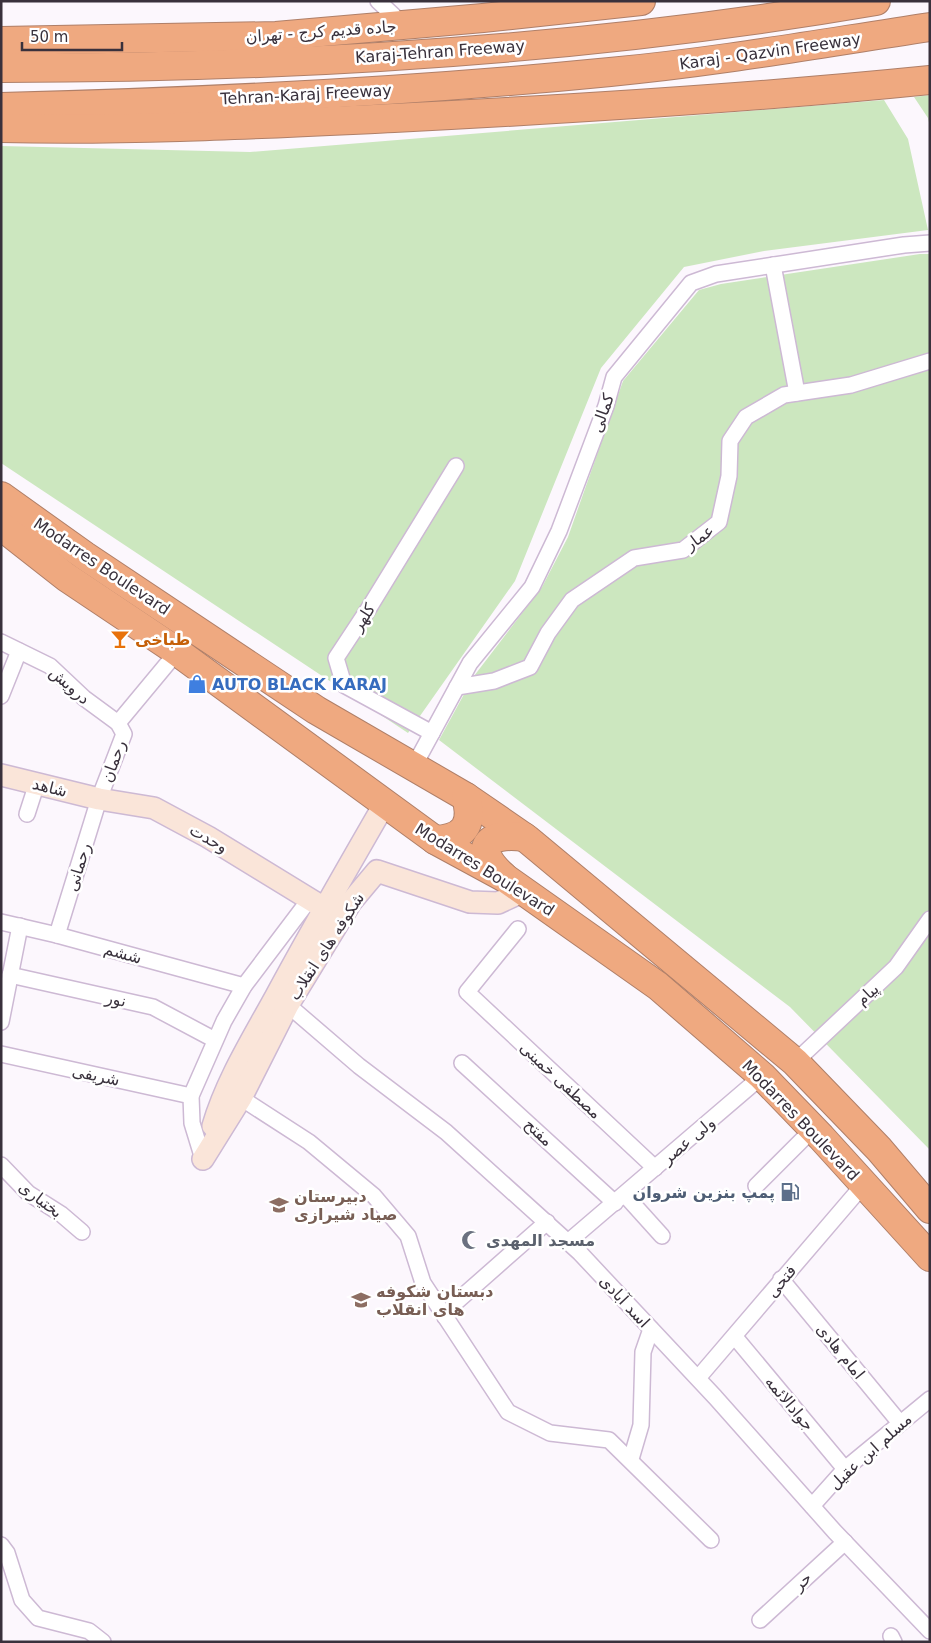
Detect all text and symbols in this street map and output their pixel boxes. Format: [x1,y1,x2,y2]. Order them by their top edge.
street label: جاده قدیم کرج - تهران [245,17,397,47]
scale bar [22,20,122,52]
text: 50 m [30,28,68,46]
street label: Karaj - Qazvin Freeway [678,29,862,74]
street label: Karaj-Tehran Freeway [355,36,526,67]
street label: Tehran-Karaj Freeway [219,81,392,109]
street label: کمالی [587,391,618,435]
street label: Modarres Boulevard [30,514,173,619]
street label: عمار [680,520,718,556]
street label: کلهر [347,600,380,636]
bar icon: طباخی [109,628,131,650]
place label: طباخی [135,630,190,649]
street label: درویش [45,663,94,709]
shop icon: AUTO BLACK KARAJ [186,673,208,695]
place label: AUTO BLACK KARAJ [212,675,387,694]
street label: رحمان [97,737,131,785]
street label: شاهد [31,774,69,801]
street label: Modarres Boulevard [412,819,558,920]
street label: وحدت [186,820,231,858]
street label: رحمانی [62,841,96,894]
street label: شکوفه های انقلاب [285,889,369,1004]
street label: ششم [102,939,144,968]
street label: پیام [852,979,883,1010]
street label: نور [103,988,128,1012]
street label: مصطفی خمینی [516,1038,605,1123]
street label: Modarres Boulevard [738,1056,863,1185]
street label: شریفی [70,1061,121,1091]
street label: ولی عصر [657,1113,719,1169]
street label: مفتح [520,1115,557,1151]
street label: بختیاری [15,1177,66,1223]
fuel station icon: پمپ بنزین شروان [779,1181,801,1203]
place label: پمپ بنزین شروان [633,1183,775,1203]
place label: دبیرستان صیاد شیرازی [294,1187,397,1224]
school or university icon: دبیرستان صیاد شیرازی [268,1194,290,1216]
mosque icon: مسجد المهدی [460,1229,482,1251]
place label: مسجد المهدی [486,1231,595,1250]
street label: فتحی [762,1261,800,1301]
street label: اسد آبادی [596,1271,654,1332]
place label: دبستان شکوفه های انقلاب [376,1282,494,1319]
school or university icon: دبستان شکوفه های انقلاب [350,1289,372,1311]
street label: امام هادی [813,1320,869,1383]
street label: جوادالائمه [760,1372,818,1435]
street label: مسلم ابن عقیل [825,1409,916,1494]
street label: حر [788,1568,816,1596]

